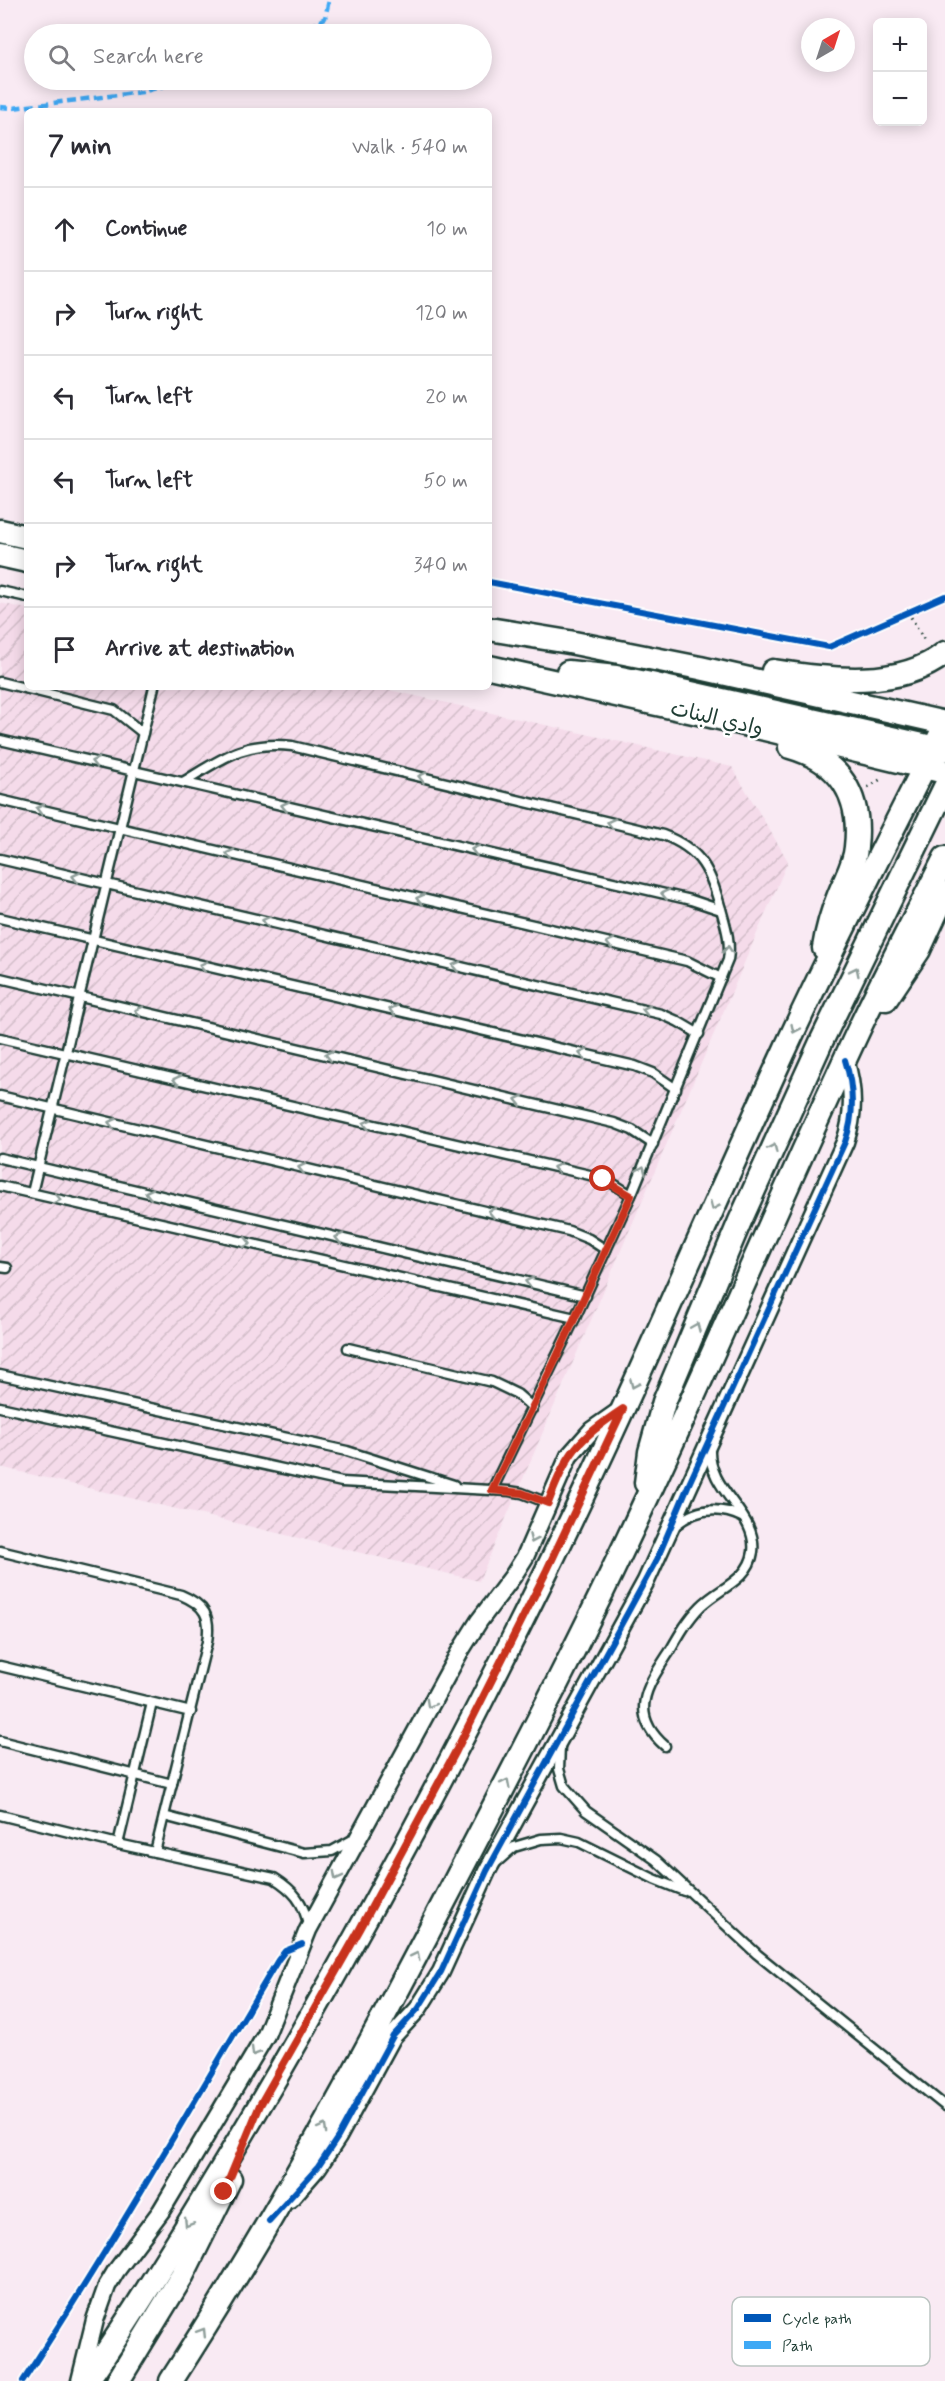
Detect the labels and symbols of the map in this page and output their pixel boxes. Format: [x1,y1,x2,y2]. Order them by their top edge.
north arrow [801,18,855,72]
street label: وادي البنات [668,695,766,743]
one-way arrow [90,756,100,769]
one-way arrow [417,772,427,785]
one-way arrow [280,800,290,813]
one-way arrow [35,804,45,817]
one-way arrow [606,817,616,830]
one-way arrow [470,844,480,857]
one-way arrow [225,849,235,862]
one-way arrow [71,871,81,884]
one-way arrow [660,888,670,901]
one-way arrow [415,893,425,906]
one-way arrow [261,916,271,929]
one-way arrow [605,938,615,951]
one-way arrow [722,946,735,955]
one-way arrow [199,960,209,973]
one-way arrow [451,960,461,973]
one-way arrow [847,966,859,977]
one-way arrow [388,1004,398,1017]
one-way arrow [134,1005,144,1018]
one-way arrow [641,1005,651,1018]
one-way arrow [790,1022,802,1033]
one-way arrow [578,1048,588,1061]
one-way arrow [324,1050,334,1063]
one-way arrow [173,1074,183,1087]
one-way arrow [514,1095,524,1108]
one-way arrow [107,1117,117,1130]
one-way arrow [362,1118,372,1131]
one-way arrow [766,1143,778,1154]
one-way arrow [297,1162,307,1175]
one-way arrow [552,1162,562,1175]
route start [589,1165,615,1191]
one-way arrow [635,1166,647,1177]
one-way arrow [144,1187,154,1200]
one-way arrow [52,1192,62,1205]
one-way arrow [710,1200,722,1211]
one-way arrow [487,1207,497,1220]
one-way arrow [334,1232,344,1245]
one-way arrow [242,1235,252,1248]
one-way arrow [524,1277,534,1290]
one-way arrow [689,1322,701,1333]
one-way arrow [629,1378,641,1389]
one-way arrow [528,1533,540,1544]
one-way arrow [426,1698,437,1709]
one-way arrow [499,1779,510,1790]
one-way arrow [333,1869,344,1880]
one-way arrow [409,1952,420,1963]
one-way arrow [251,2046,263,2056]
one-way arrow [316,2124,327,2134]
route end [210,2178,236,2204]
one-way arrow [184,2217,196,2227]
legend [732,2297,930,2366]
text: Cycle path [782,2309,852,2330]
one-way arrow [194,2327,205,2338]
text: Path [782,2336,813,2357]

